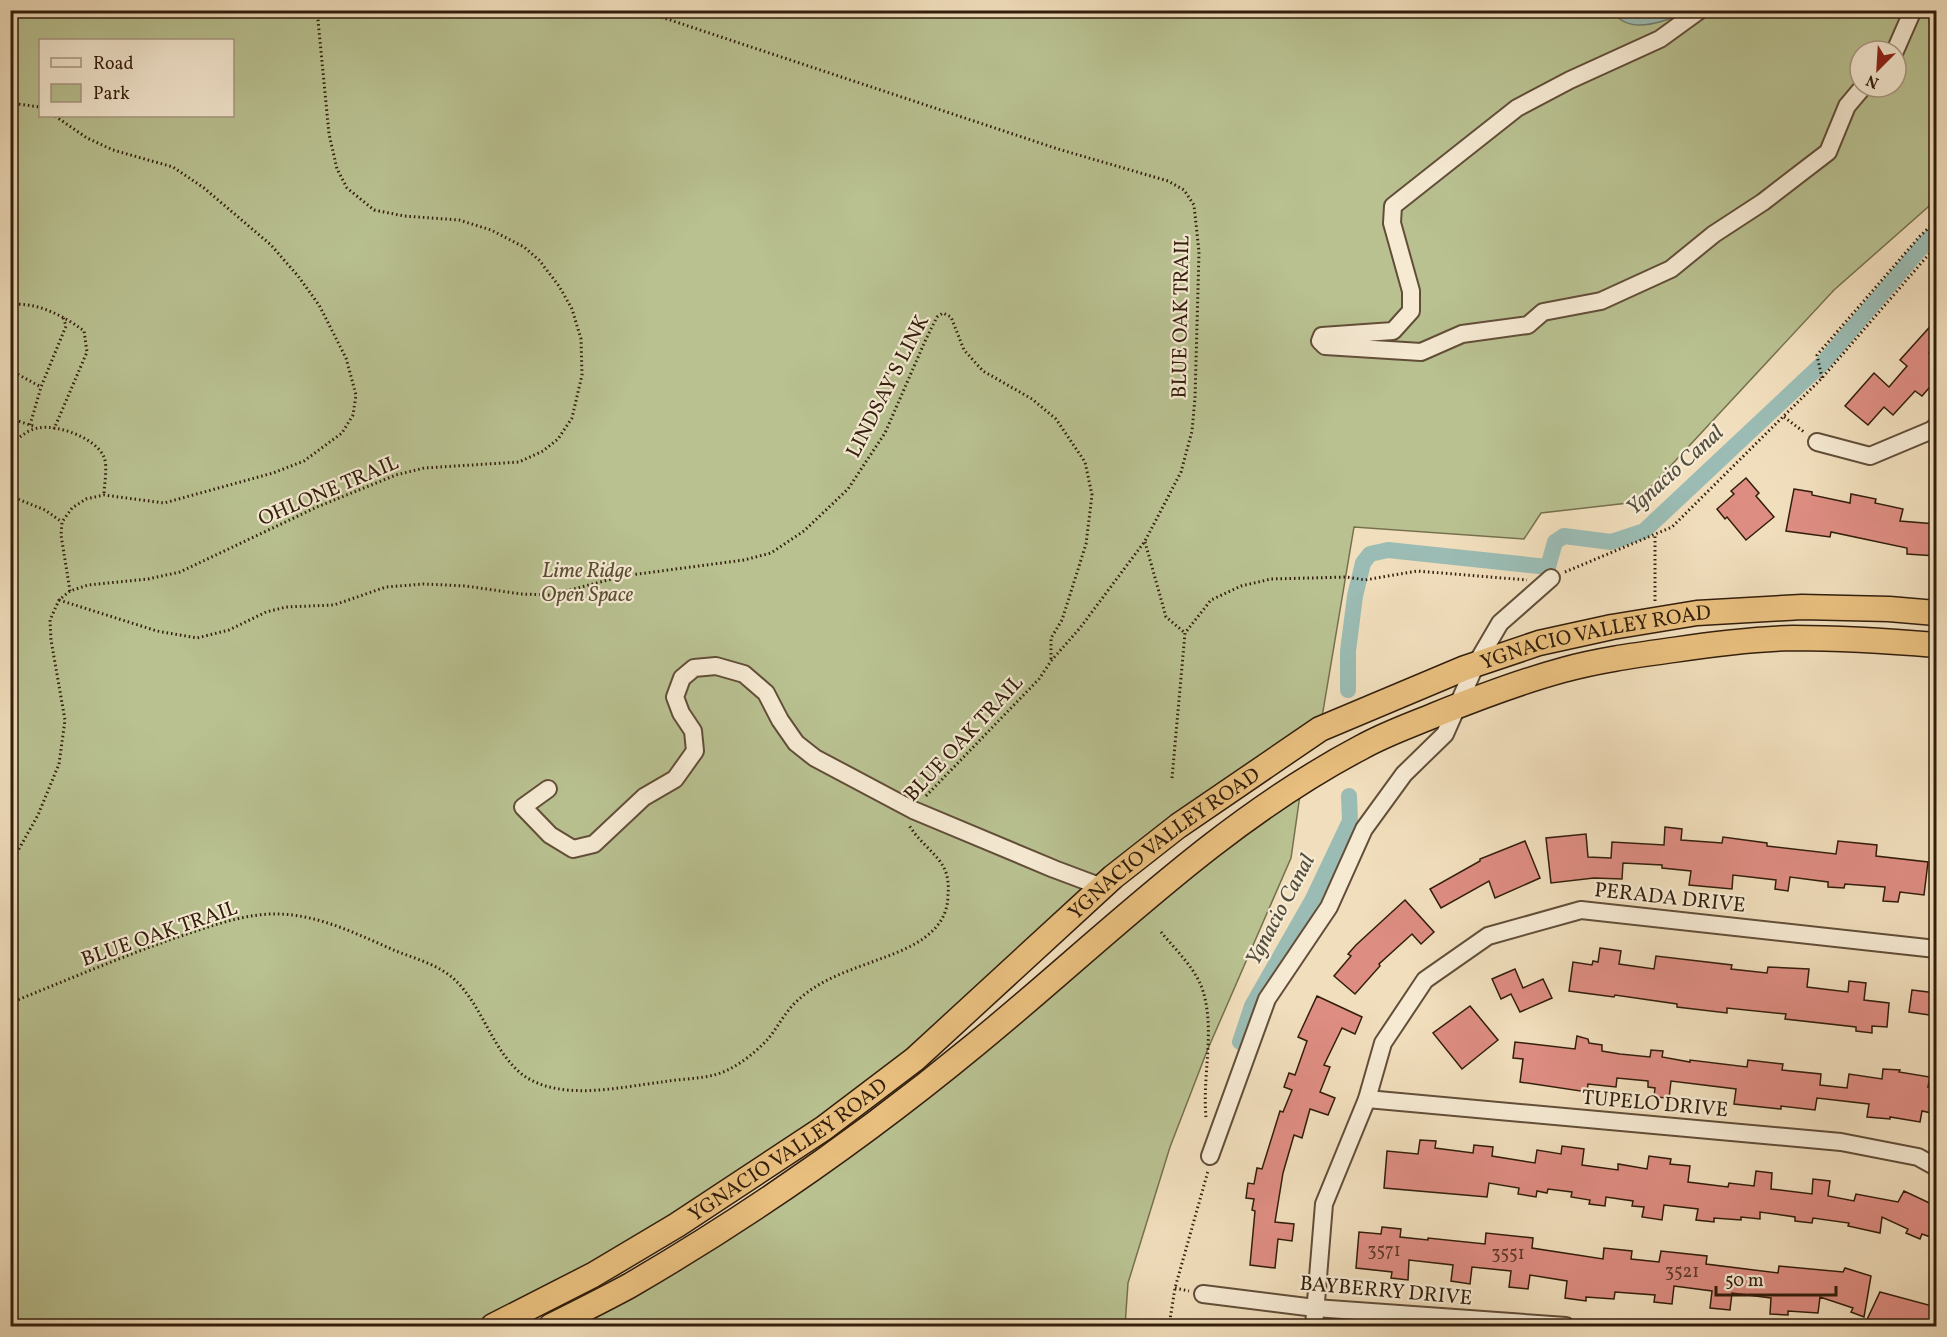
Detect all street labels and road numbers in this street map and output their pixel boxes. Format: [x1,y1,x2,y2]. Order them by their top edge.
street label: BLUE OAK TRAIL [1166,235,1197,399]
street label: LINDSAY'S LINK [840,310,937,463]
street label: OHLONE TRAIL [254,449,404,534]
street label: YGNACIO VALLEY ROAD [1477,599,1712,678]
street label: BLUE OAK TRAIL [898,669,1031,809]
street label: YGNACIO VALLEY ROAD [1062,761,1266,927]
street label: PERADA DRIVE [1593,876,1747,921]
street label: BLUE OAK TRAIL [77,894,242,975]
street label: YGNACIO VALLEY ROAD [683,1072,894,1229]
street label: TUPELO DRIVE [1581,1084,1729,1125]
street label: BAYBERRY DRIVE [1298,1270,1473,1313]

